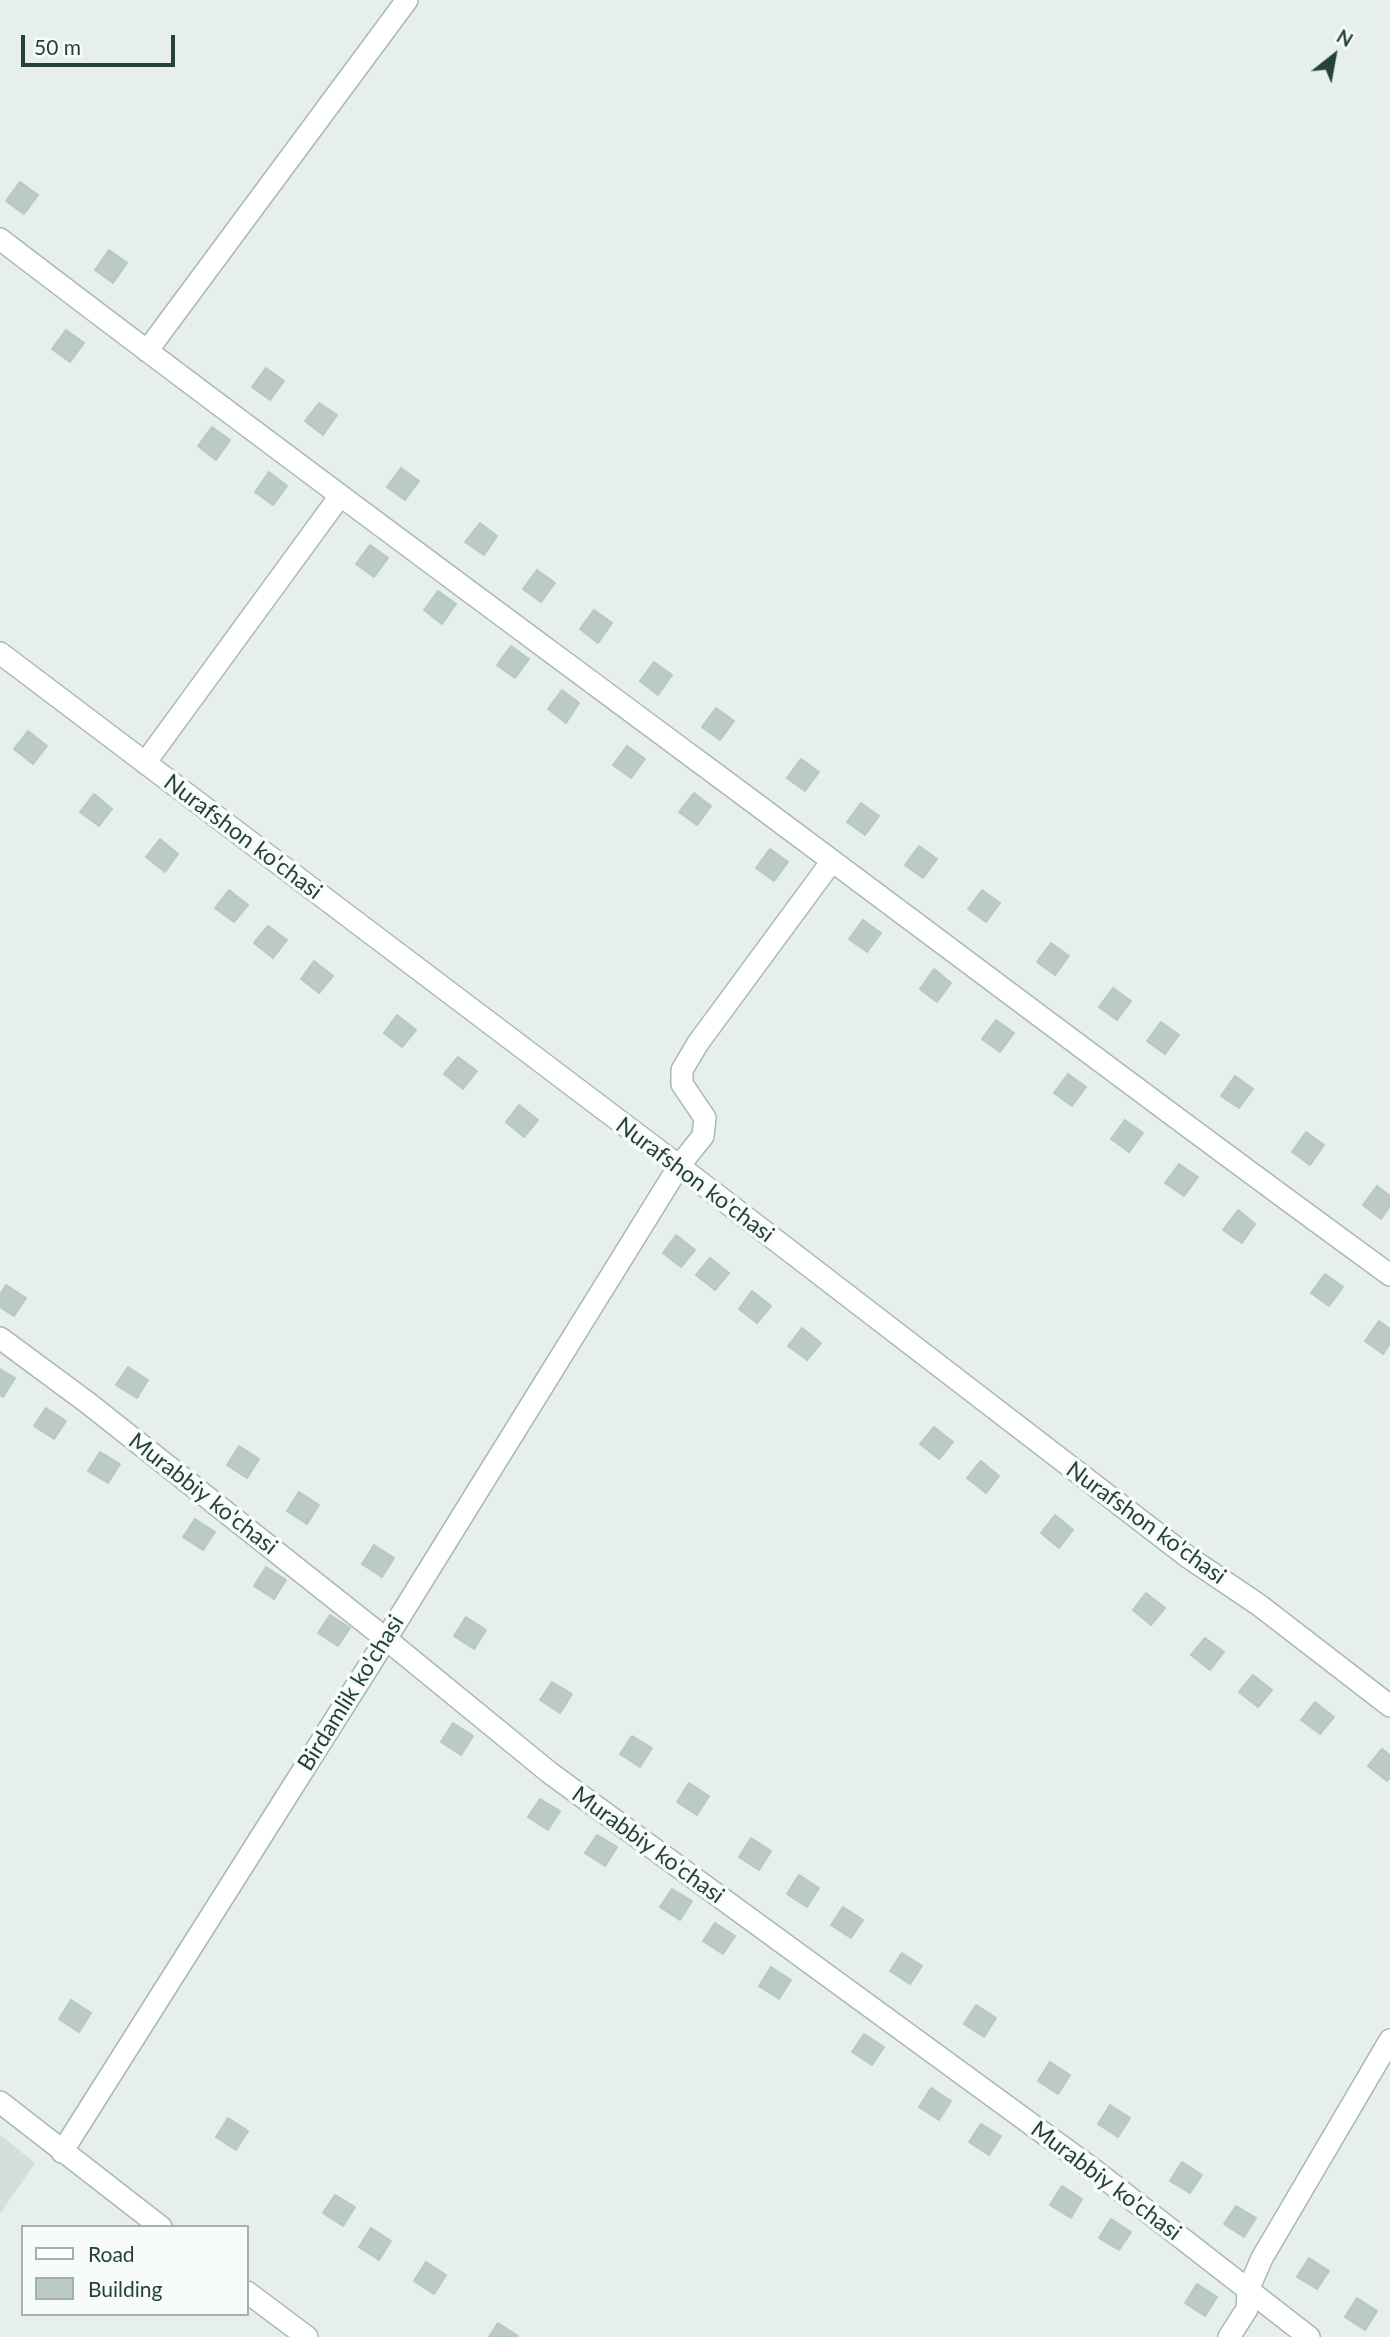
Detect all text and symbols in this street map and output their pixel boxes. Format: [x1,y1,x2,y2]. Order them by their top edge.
scale bar [24,21,178,65]
north arrow [1299,21,1369,91]
text: N [1333,24,1357,51]
text: 50 m [34,34,81,59]
street label: Nurafshon ko'chasi [159,769,327,905]
street label: Nurafshon ko'chasi [611,1112,779,1248]
street label: Murabbiy ko'chasi [123,1427,283,1561]
street label: Nurafshon ko'chasi [1061,1456,1231,1590]
street label: Birdamlik ko'chasi [292,1610,410,1776]
street label: Murabbiy ko'chasi [567,1781,729,1909]
street label: Murabbiy ko'chasi [1025,2115,1187,2247]
legend [21,2225,248,2316]
text: Road [88,2241,135,2266]
text: Building [88,2276,163,2301]

